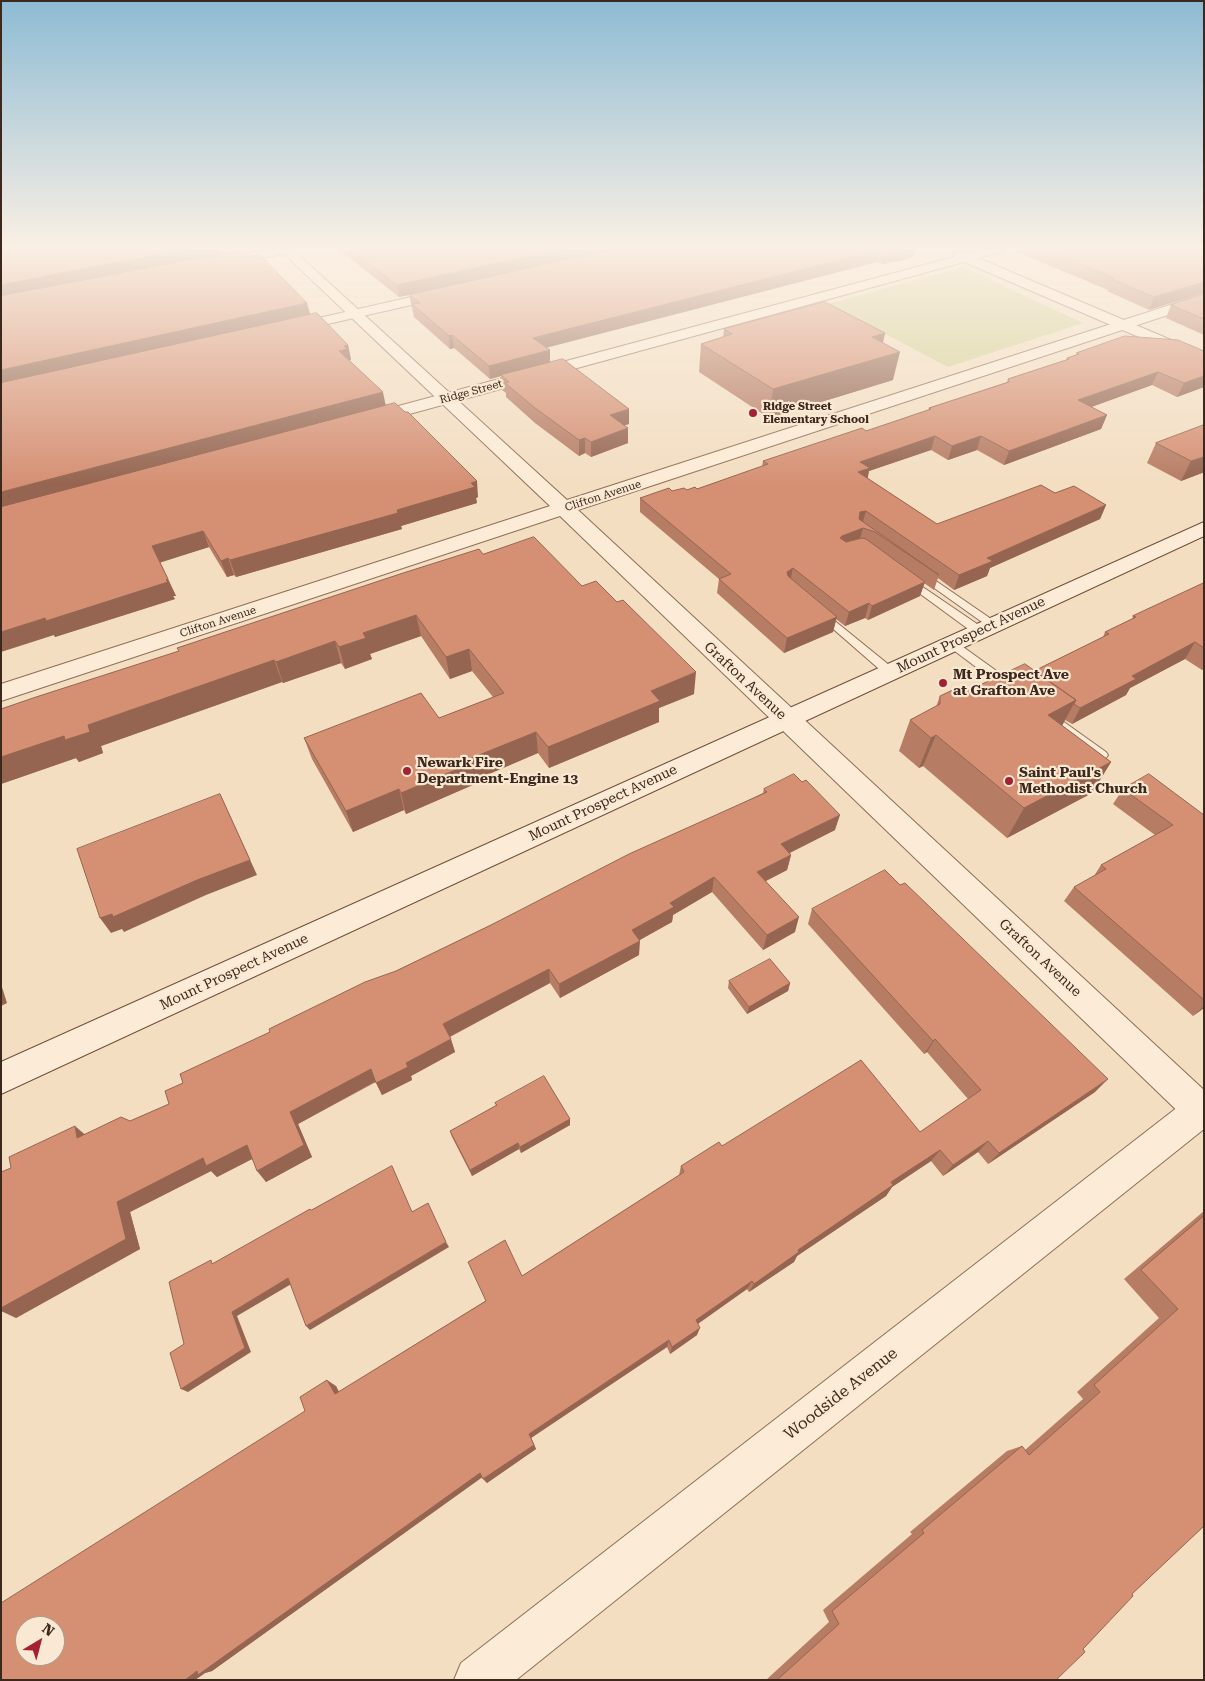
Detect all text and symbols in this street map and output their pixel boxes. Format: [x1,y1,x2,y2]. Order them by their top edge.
street label: Ridge Street [438,377,504,407]
place label: Ridge Street Elementary School [763,400,869,426]
marker: Ridge Street Elementary School [747,407,759,419]
street label: Clifton Avenue [563,477,643,515]
street label: Mount Prospect Avenue [894,593,1048,677]
street label: Clifton Avenue [178,603,258,641]
street label: Grafton Avenue [700,639,790,723]
place label: Mt Prospect Ave at Grafton Ave [953,667,1069,700]
marker: Mt Prospect Ave at Grafton Ave [937,677,949,689]
place label: Newark Fire Department-Engine 13 [417,755,578,788]
street label: Mount Prospect Avenue [526,761,680,845]
marker: Newark Fire Department-Engine 13 [401,765,413,777]
place label: Saint Paul's Methodist Church [1019,765,1147,798]
marker: Saint Paul's Methodist Church [1003,775,1015,787]
street label: Grafton Avenue [995,916,1085,1000]
street label: Mount Prospect Avenue [157,930,311,1014]
street label: Woodside Avenue [780,1344,902,1444]
north arrow [15,1616,65,1666]
text: N [39,1620,58,1639]

